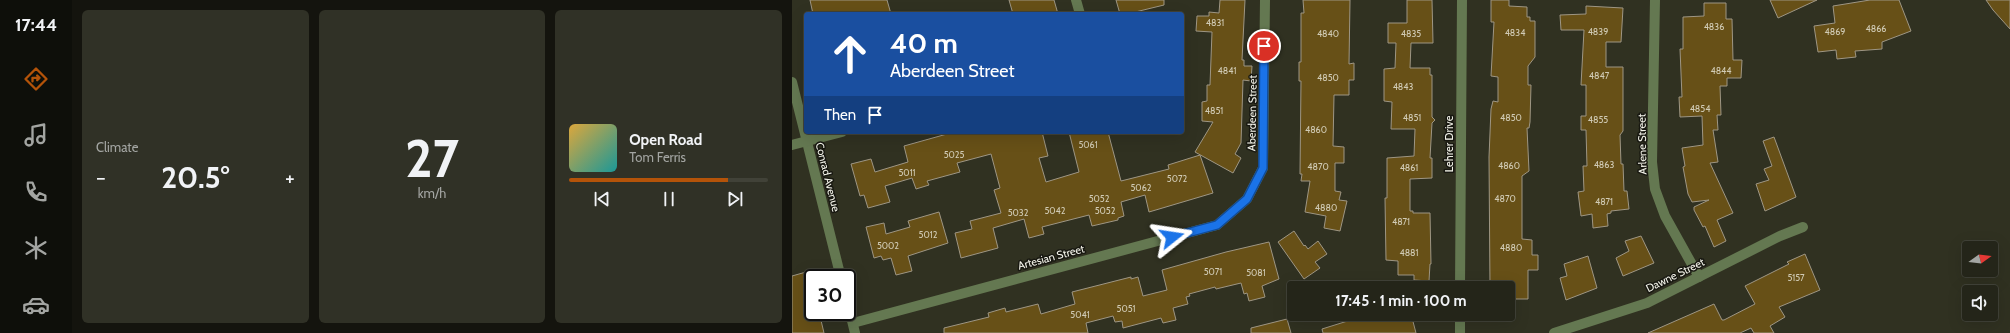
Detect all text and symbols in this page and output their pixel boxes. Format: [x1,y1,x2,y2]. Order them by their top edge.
text: 17:44 [15,14,57,36]
house number: 4831 [1206,17,1224,28]
house number: 4836 [1704,21,1724,32]
house number: 4866 [1866,23,1886,34]
text: 40 m [890,26,958,60]
house number: 4839 [1588,26,1608,37]
house number: 4869 [1825,26,1845,37]
house number: 4834 [1505,27,1525,38]
icon: ahead [824,28,876,80]
house number: 4840 [1317,28,1339,39]
house number: 4835 [1401,28,1421,39]
pin [1247,29,1281,63]
icon: arrive [1253,35,1275,57]
text: Aberdeen Street [890,60,1015,82]
icon: directions [22,65,50,93]
house number: 4841 [1218,65,1236,76]
house number: 4844 [1710,65,1732,76]
house number: 4847 [1589,70,1610,81]
house number: 4850 [1317,72,1339,83]
street label: Aberdeen Street [1244,75,1260,151]
house number: 4843 [1393,81,1413,92]
house number: 4854 [1690,103,1710,114]
icon: arrive [864,104,886,126]
house number: 4851 [1205,105,1223,116]
text: Then [824,106,856,124]
house number: 4851 [1403,112,1421,123]
house number: 4850 [1500,112,1522,123]
street label: Arlene Street [1634,113,1650,175]
house number: 4855 [1588,114,1608,125]
street label: Lehrer Drive [1442,115,1456,172]
icon: music [22,121,50,149]
house number: 4860 [1305,124,1327,135]
text: 27 [405,127,459,190]
text: Open Road [629,131,702,149]
text: Climate [96,139,138,155]
house number: 5061 [1078,139,1098,150]
street label: Conrad Avenue [813,141,843,213]
text: Tom Ferris [629,149,686,165]
house number: 5025 [944,149,964,160]
text: 20.5° [161,159,229,196]
house number: 4863 [1594,159,1614,170]
house number: 4860 [1498,160,1520,171]
house number: 4870 [1307,161,1329,172]
house number: 4861 [1400,162,1418,173]
text: − [96,164,106,191]
text: + [285,164,295,191]
house number: 5011 [898,167,916,178]
house number: 5072 [1167,173,1187,184]
icon: phone [22,178,50,206]
house number: 5062 [1131,182,1152,193]
text: km/h [418,185,446,201]
icon: previous [591,188,613,210]
icon: pause [658,188,680,210]
icon: next [724,188,746,210]
house number: 5052 [1089,193,1110,204]
house number: 4870 [1494,193,1516,204]
house number: 4871 [1595,196,1613,207]
house number: 4880 [1315,202,1337,213]
house number: 5042 [1044,205,1066,216]
house number: 5052 [1095,205,1116,216]
house number: 5032 [1008,207,1029,218]
position arrow [1151,216,1193,258]
house number: 4871 [1392,216,1410,227]
house number: 5012 [919,229,938,240]
icon: climate [22,234,50,262]
house number: 5002 [877,240,899,251]
street label: Artesian Street [1016,241,1086,273]
north arrow [1962,241,1998,277]
map controls [1962,241,1998,321]
house number: 4880 [1500,242,1522,253]
house number: 4881 [1399,247,1419,258]
street label: Dawne Street [1643,255,1707,295]
house number: 5071 [1204,266,1222,277]
house number: 5081 [1246,267,1266,278]
speed limit sign: 30 [804,269,856,321]
house number: 5157 [1787,272,1805,283]
button: sound [1962,285,1998,321]
icon: car [22,291,50,319]
text: 17:45 · 1 min · 100 m [1335,292,1467,310]
house number: 5051 [1117,303,1136,314]
house number: 5041 [1070,309,1090,320]

